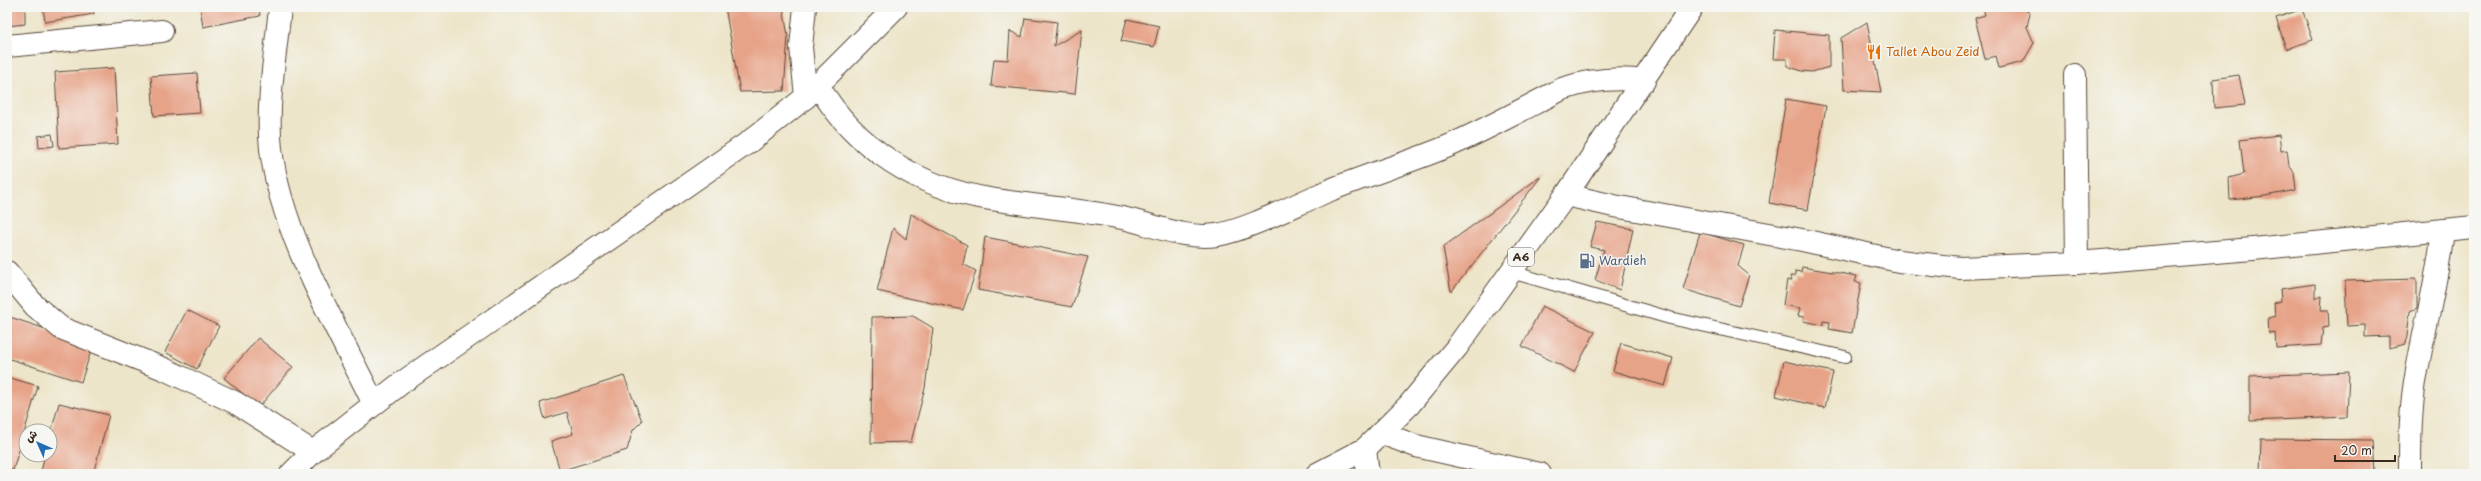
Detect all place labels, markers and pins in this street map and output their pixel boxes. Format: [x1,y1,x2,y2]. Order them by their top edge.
place label: Tallet Abou Zeid [1886,42,1980,60]
restaurant icon: Tallet Abou Zeid [1865,43,1883,61]
place label: Wardieh [1599,251,1646,269]
fuel station icon: Wardieh [1578,252,1596,270]

